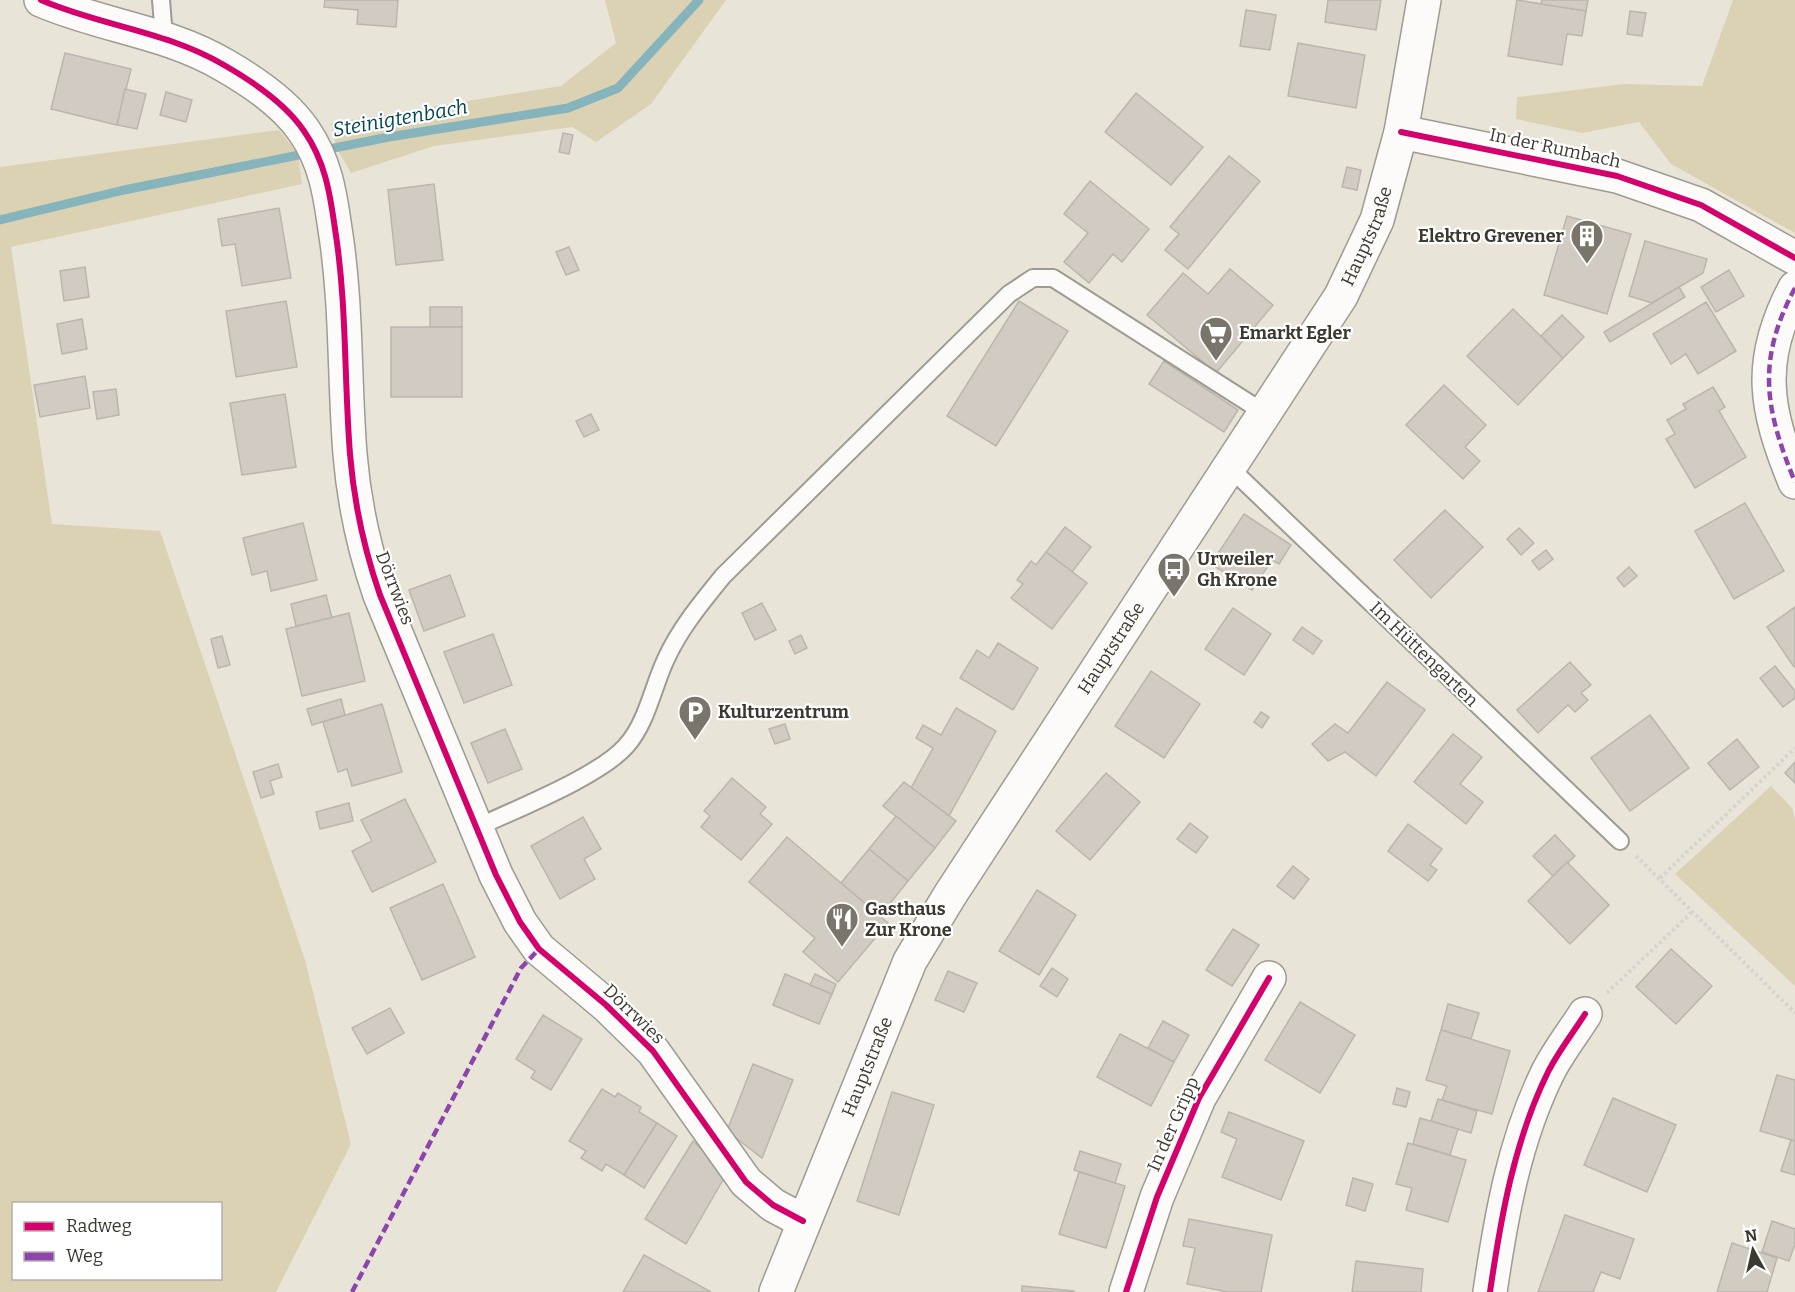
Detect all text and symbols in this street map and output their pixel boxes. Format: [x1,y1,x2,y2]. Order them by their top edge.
water label: Steinigtenbach [331,94,469,142]
street label: In der Rumbach [1487,123,1623,173]
street label: Hauptstraße [1336,184,1397,289]
building icon: Elektro Grevener [1569,218,1605,265]
place label: Elektro Grevener [1418,225,1565,247]
supermarket icon: Emarkt Egler [1198,315,1234,362]
place label: Emarkt Egler [1239,322,1351,344]
street label: Dörrwies [371,548,419,628]
place label: Urweiler Gh Krone [1197,548,1277,591]
bus stop icon: Urweiler Gh Krone [1156,551,1192,598]
street label: Im Hüttengarten [1365,597,1483,712]
street label: Hauptstraße [1073,598,1149,699]
parking icon: Kulturzentrum [677,694,713,741]
place label: Kulturzentrum [718,701,849,723]
place label: Gasthaus Zur Krone [865,898,952,941]
restaurant icon: Gasthaus Zur Krone [824,901,860,948]
street label: Dörrwies [599,979,669,1049]
street label: Hauptstraße [837,1014,897,1120]
street label: In der Gripp [1142,1073,1204,1175]
legend [12,1202,222,1280]
text: Radweg [66,1215,132,1237]
north arrow [1723,1220,1783,1280]
text: N [1744,1225,1758,1246]
text: Weg [66,1245,103,1267]

